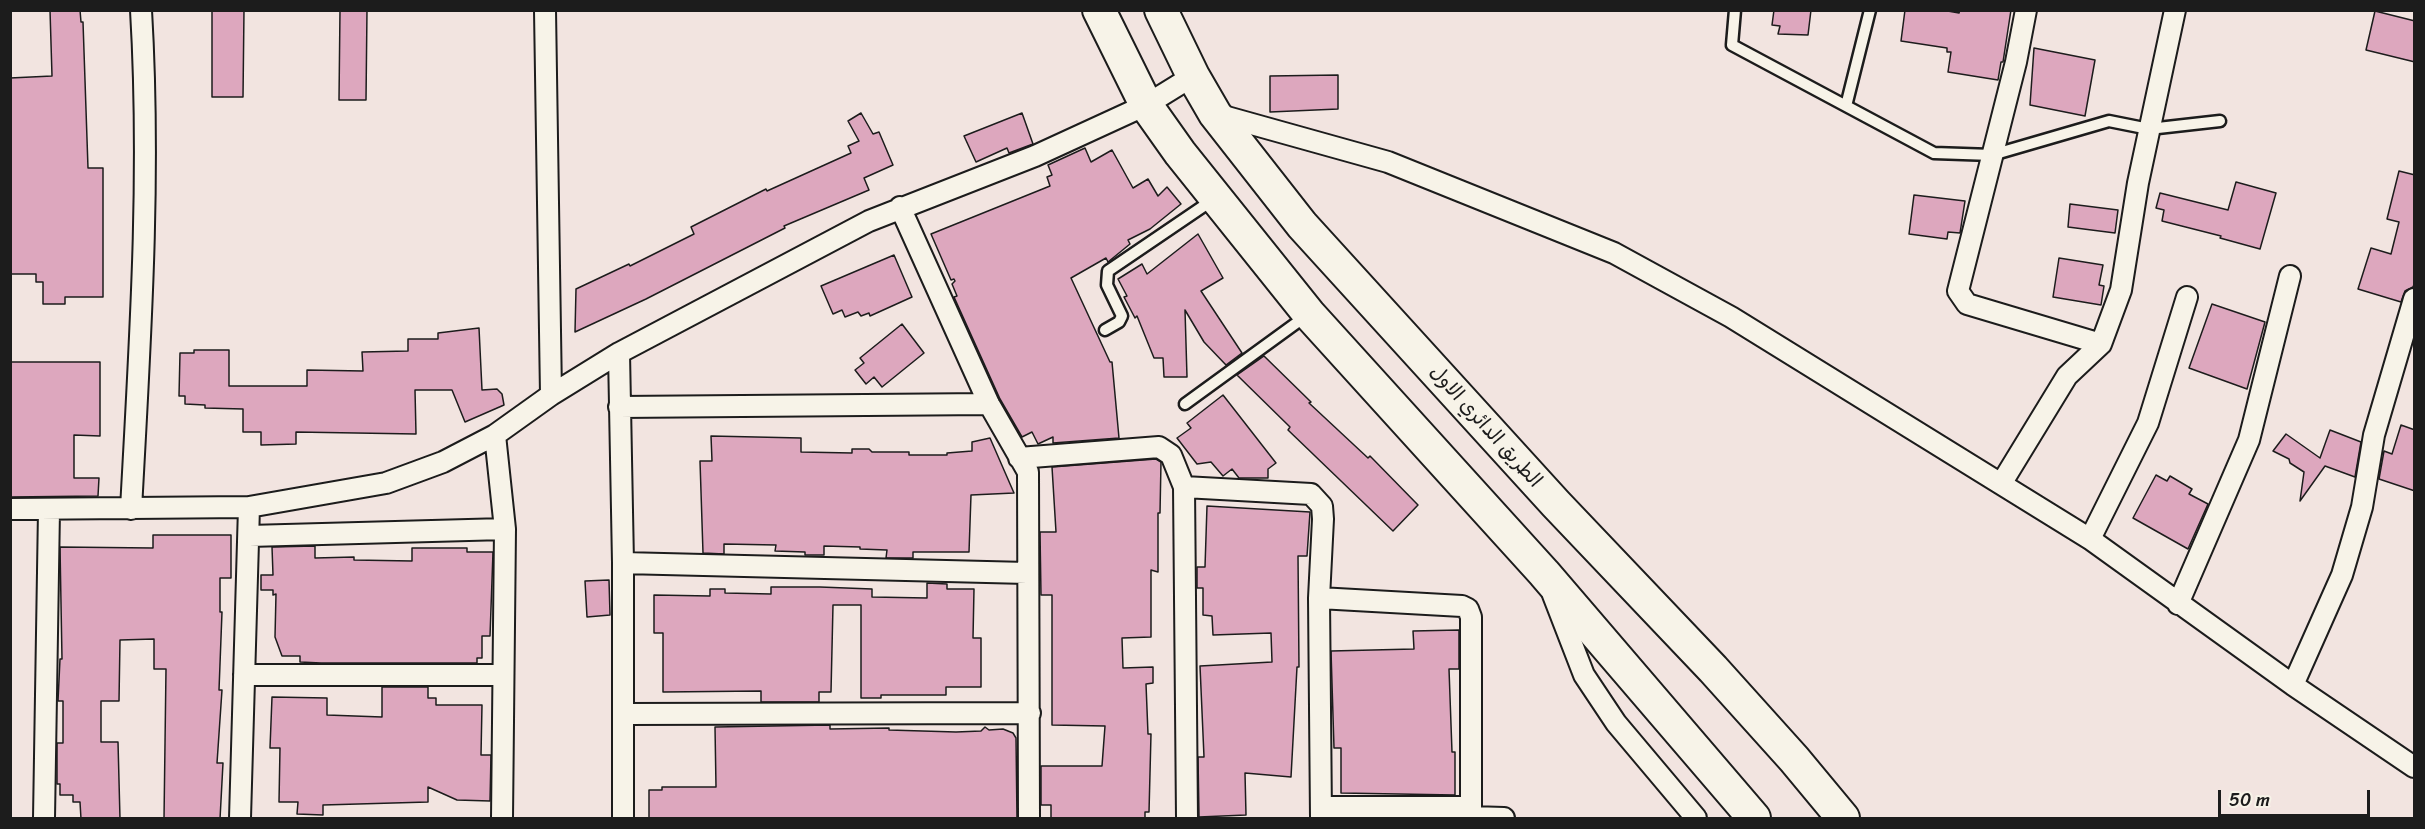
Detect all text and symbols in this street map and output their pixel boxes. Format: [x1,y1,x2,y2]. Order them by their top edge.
street label: الطريق الدائري الاول [1424,361,1546,493]
scale bar [2221,778,2372,816]
text: 50 m [2229,784,2270,816]

